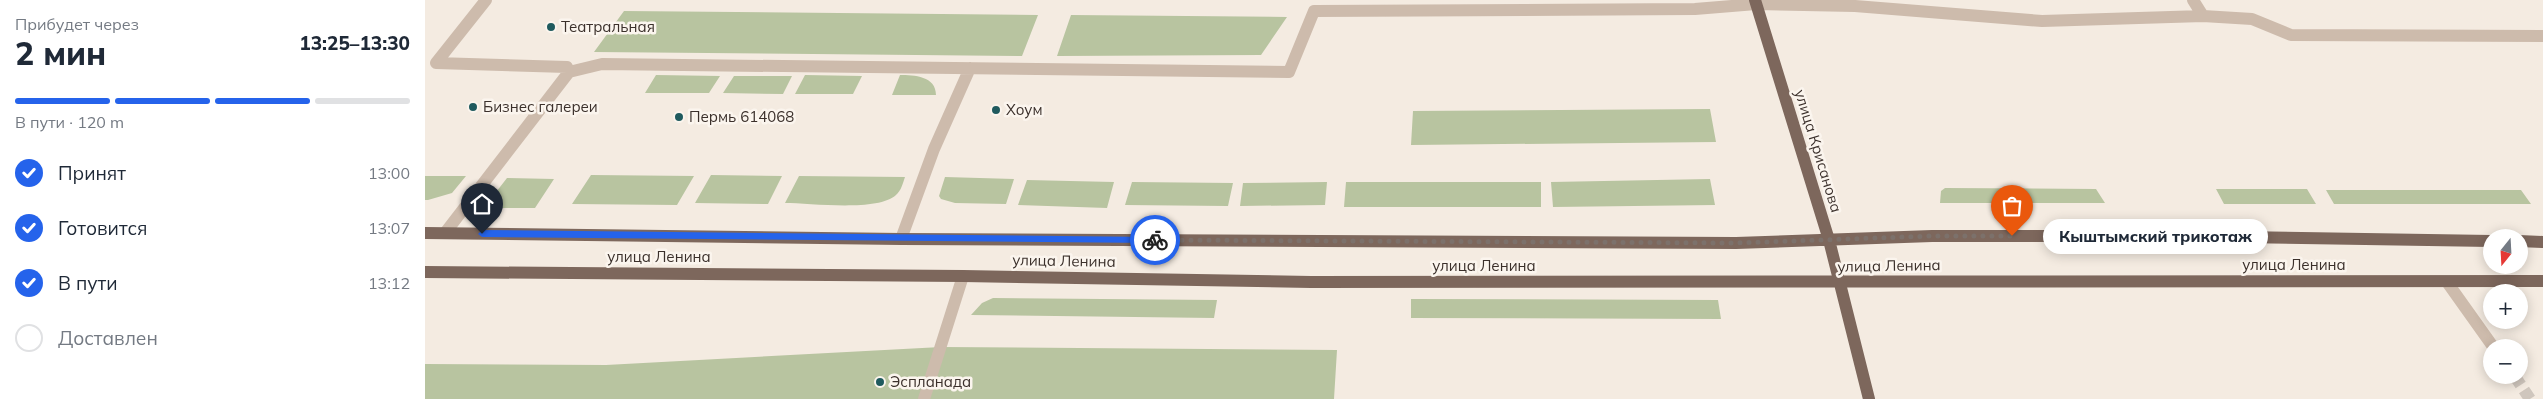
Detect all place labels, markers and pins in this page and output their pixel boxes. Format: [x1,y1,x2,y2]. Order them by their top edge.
place label: Театральная [561,17,655,36]
marker: Театральная [545,21,557,33]
place label: Бизнес галереи [483,97,598,116]
place label: Хоум [1006,100,1043,119]
marker: Бизнес галереи [467,101,479,113]
marker: Хоум [990,104,1002,116]
place label: Пермь 614068 [689,107,794,126]
marker: Пермь 614068 [673,111,685,123]
pin [461,183,503,234]
pin [1991,185,2033,236]
callout: Кыштымский трикотаж [2042,218,2267,254]
place label: Эспланада [890,372,971,391]
marker: Эспланада [874,376,886,388]

